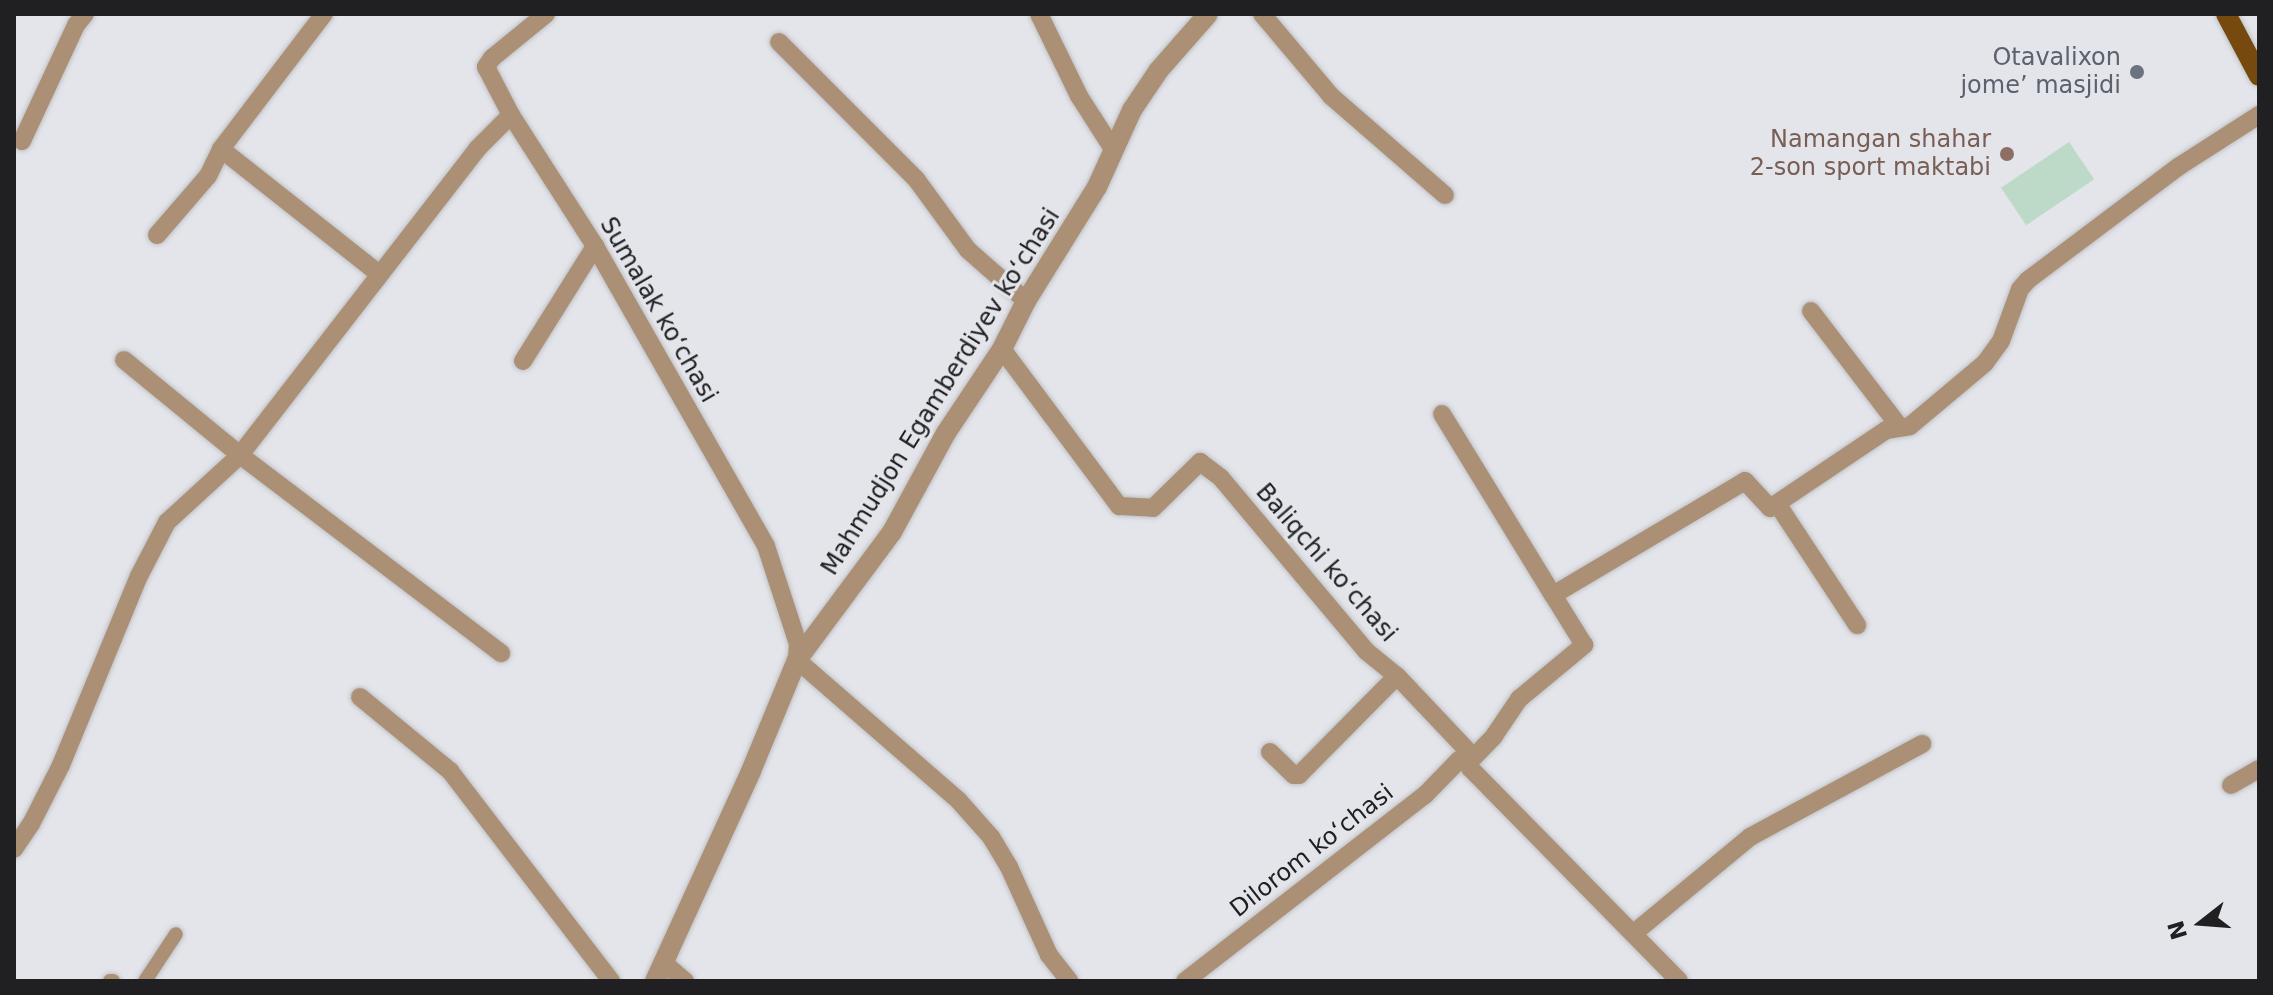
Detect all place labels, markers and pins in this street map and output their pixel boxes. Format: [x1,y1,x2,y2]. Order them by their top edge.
place label: Otavalixon jome’ masjidi [1960,44,2121,100]
marker: Otavalixon jome’ masjidi [2128,63,2146,81]
place label: Namangan shahar 2-son sport maktabi [1750,126,1991,182]
marker: Namangan shahar 2-son sport maktabi [1998,145,2016,163]

